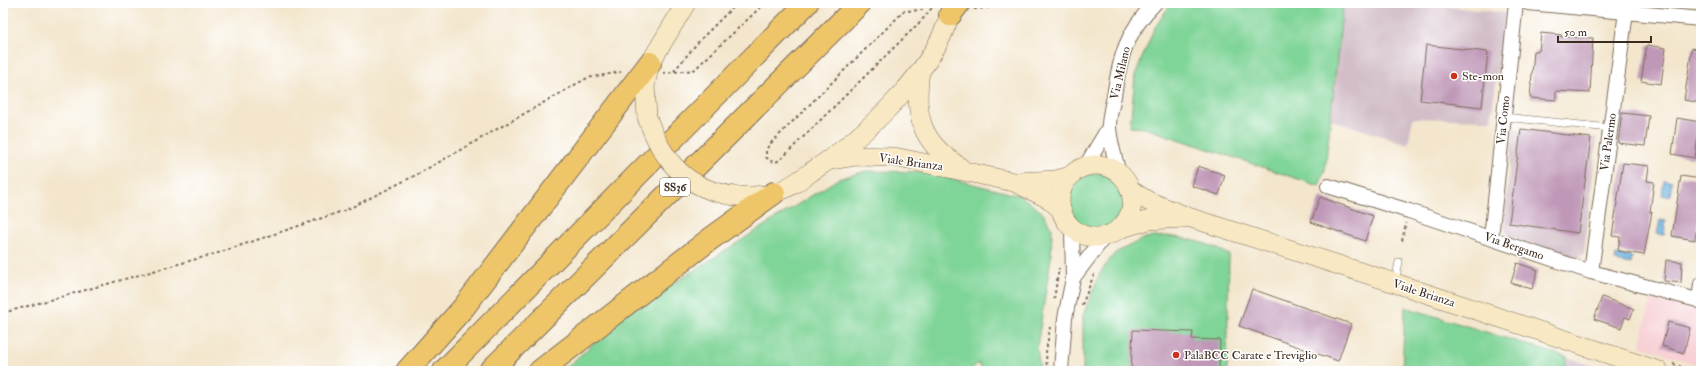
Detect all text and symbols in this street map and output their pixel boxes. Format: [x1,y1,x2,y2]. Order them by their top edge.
scale bar [1558,18,1651,44]
text: 50 m [1564,25,1588,40]
street label: Via Milano [1107,45,1134,101]
place label: Ste-mon [1462,69,1504,84]
marker: Ste-mon [1449,71,1459,81]
street label: Via Como [1493,95,1514,145]
street label: Via Palermo [1597,112,1620,172]
street label: Viale Brianza [878,151,945,175]
road number: SS36 [660,178,690,196]
street label: Via Bergamo [1482,229,1546,264]
street label: Viale Brianza [1391,276,1458,311]
place label: PalaBCC Carate e Treviglio [1184,348,1317,363]
marker: PalaBCC Carate e Treviglio [1171,350,1181,360]

